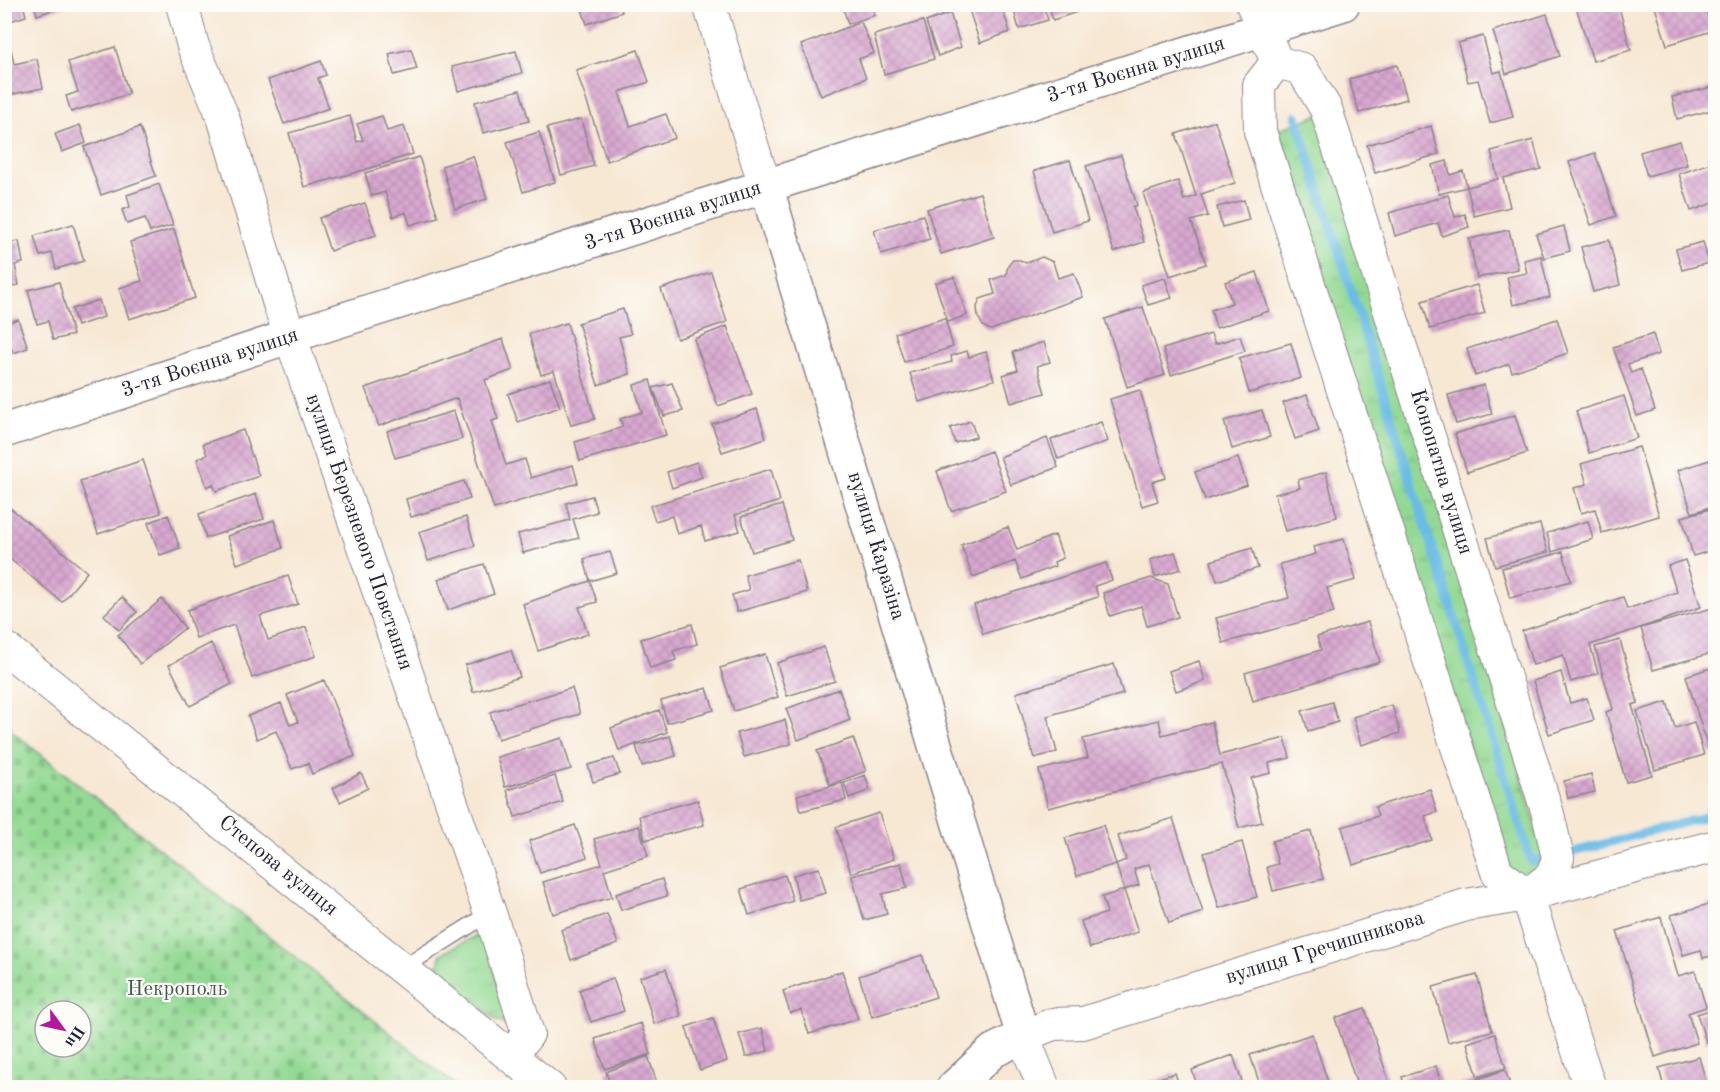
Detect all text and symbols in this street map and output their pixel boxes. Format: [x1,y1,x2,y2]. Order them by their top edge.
street label: 3-тя Воєнна вулиця [1045,33,1227,107]
street label: 3-тя Воєнна вулиця [582,177,764,255]
street label: 3-тя Воєнна вулиця [119,324,301,402]
street label: Конопатна вулиця [1406,387,1476,557]
street label: вулиця Березневого Повстання [302,391,416,673]
street label: вулиця Каразіна [843,469,909,623]
street label: Степова вулиця [215,812,341,920]
street label: вулиця Гречишникова [1223,908,1427,988]
park label: Некрополь [127,979,227,1000]
north arrow [33,999,93,1059]
text: Пн [61,1022,87,1050]

